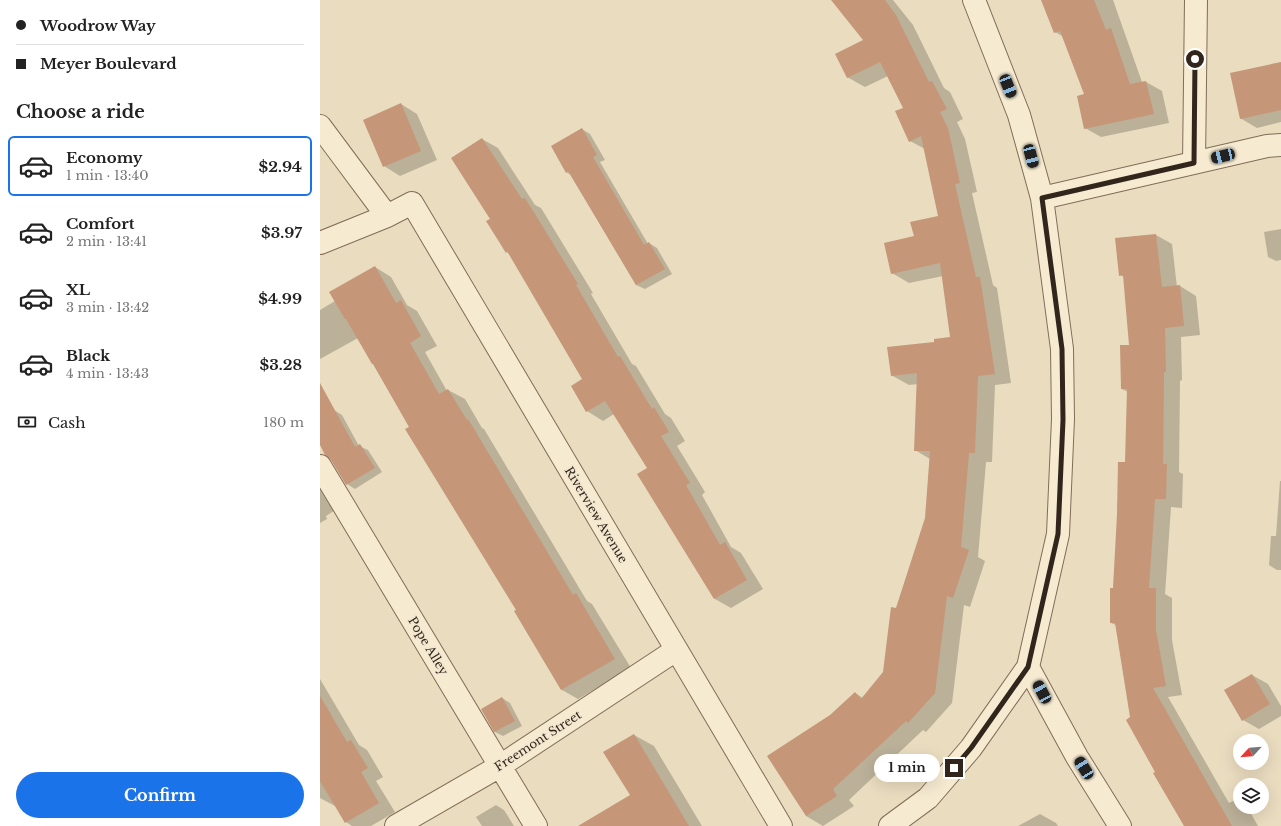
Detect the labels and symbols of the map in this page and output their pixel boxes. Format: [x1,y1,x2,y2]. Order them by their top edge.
route start [1186,50,1204,68]
car [998,73,1018,99]
car [1022,143,1040,169]
car [1210,147,1236,165]
street label: Riverview Avenue [562,464,631,566]
street label: Pope Alley [405,614,452,678]
car [1031,679,1053,705]
street label: Freemont Street [492,707,584,774]
north arrow [1233,734,1269,770]
callout: 1 min [874,754,940,782]
car [1073,755,1095,781]
route end [945,759,963,777]

